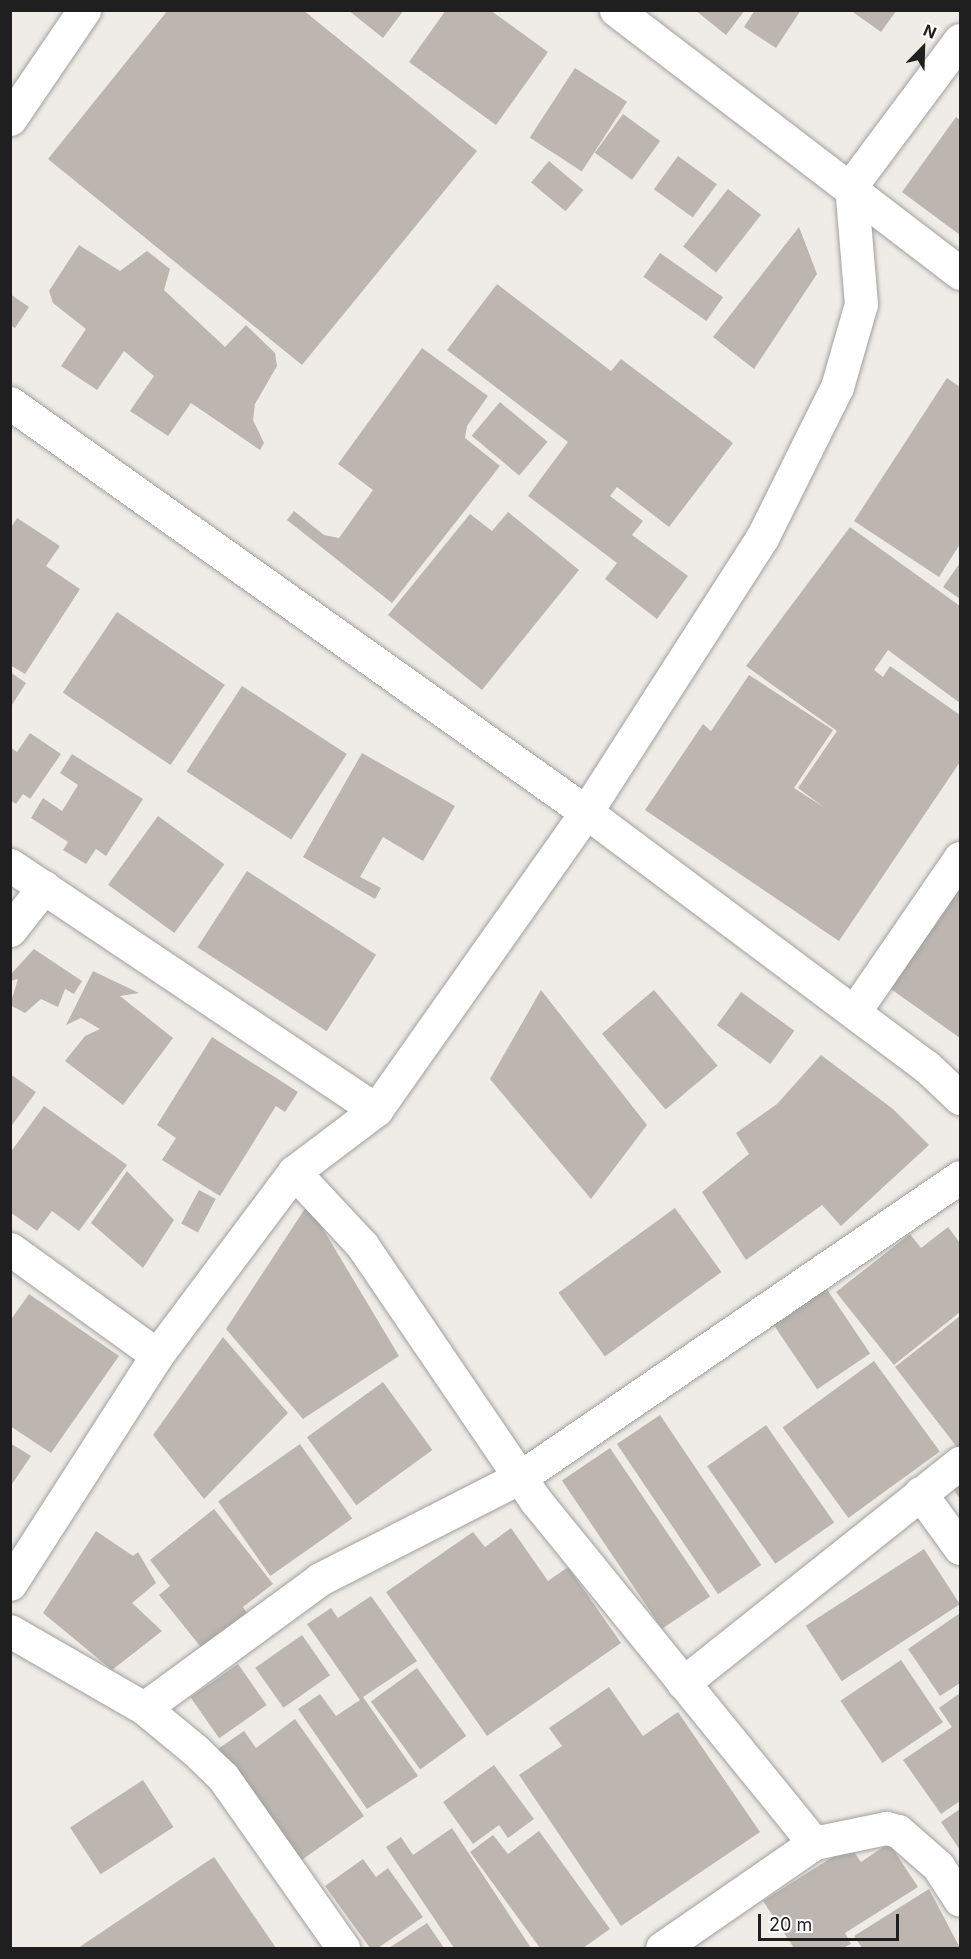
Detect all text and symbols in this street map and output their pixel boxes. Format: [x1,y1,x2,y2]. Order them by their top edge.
north arrow [893,18,953,78]
text: N [921,20,940,43]
scale bar [761,1902,902,1940]
text: 20 m [769,1914,812,1935]

